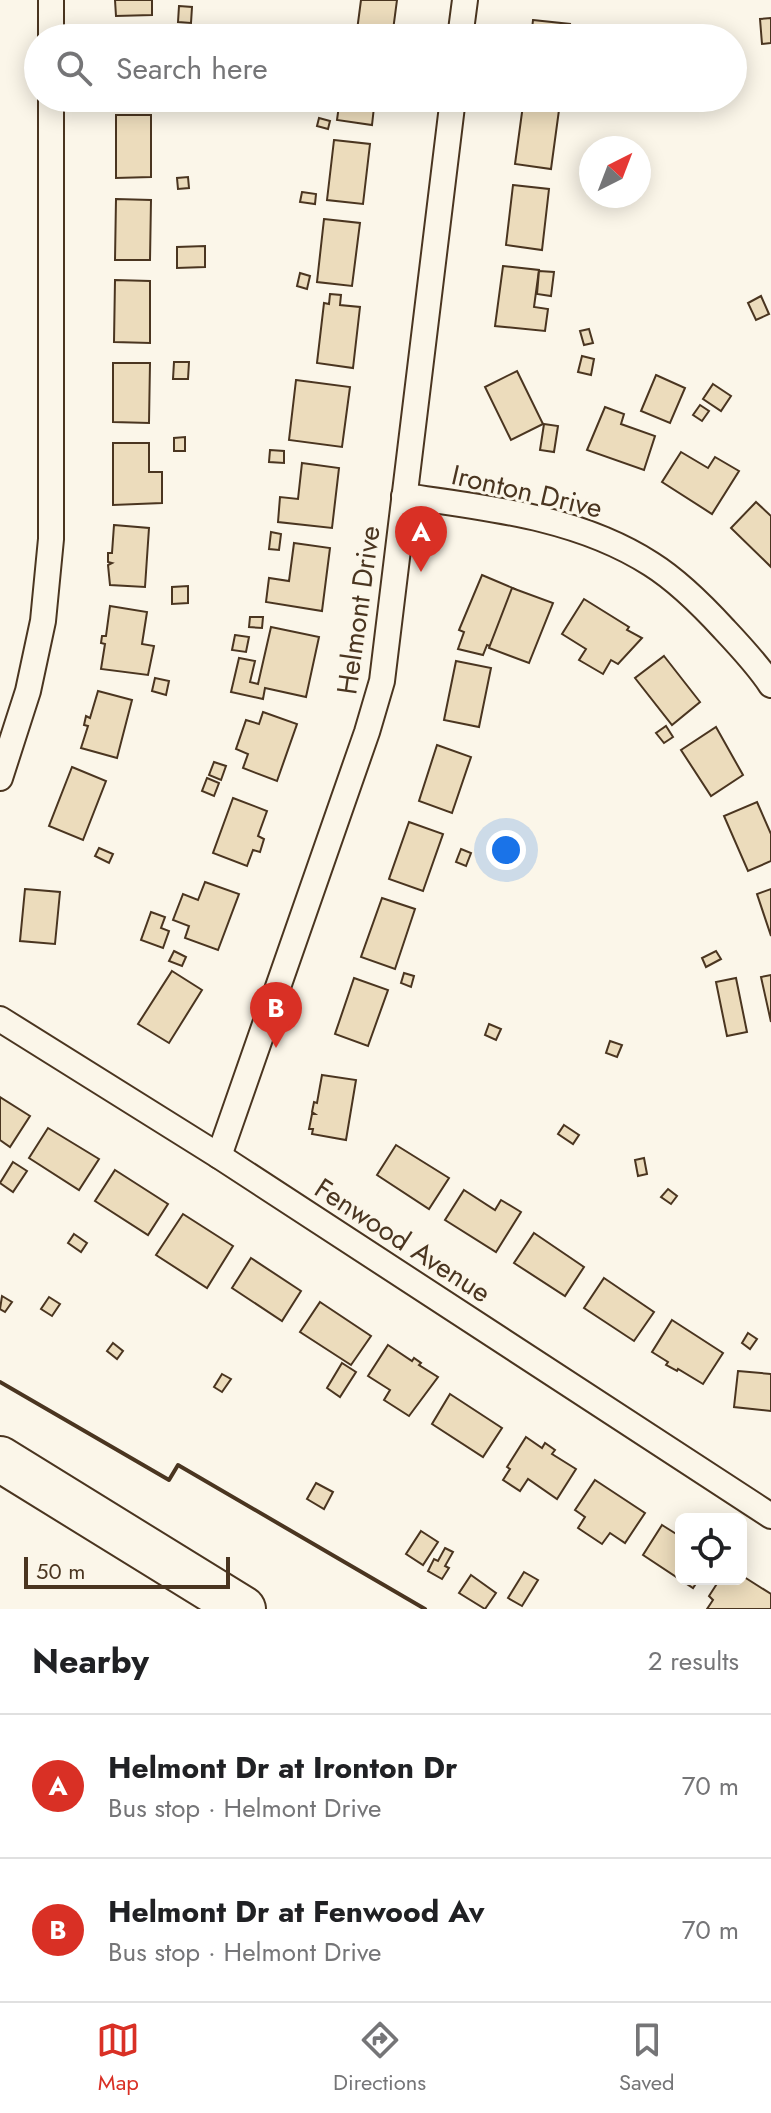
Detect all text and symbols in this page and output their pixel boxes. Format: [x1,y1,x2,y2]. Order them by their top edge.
search box [24,24,747,112]
icon: search [52,46,96,90]
text: Search here [116,47,268,90]
north arrow [579,136,651,208]
street label: Ironton Drive [448,454,606,529]
pin: A [395,506,447,572]
street label: Helmont Drive [326,523,391,697]
your location [486,830,526,870]
pin: B [250,982,302,1048]
street label: Fenwood Avenue [306,1168,499,1313]
map controls [675,1513,747,1585]
button: locate [675,1513,747,1585]
scale bar [24,1553,230,1589]
text: 50 m [36,1555,85,1587]
text: Nearby [32,1637,149,1686]
text: 2 results [648,1642,739,1680]
text: Helmont Dr at Ironton Dr [108,1746,457,1789]
text: A [48,1767,68,1805]
text: 70 m [682,1767,739,1805]
text: Bus stop · Helmont Drive [108,1789,382,1827]
text: Helmont Dr at Fenwood Av [108,1890,485,1933]
text: B [49,1911,67,1949]
text: 70 m [682,1911,739,1949]
text: Bus stop · Helmont Drive [108,1933,382,1971]
tab: Map [96,2018,140,2098]
tab: Directions [333,2018,426,2098]
tab: Saved [619,2018,675,2098]

